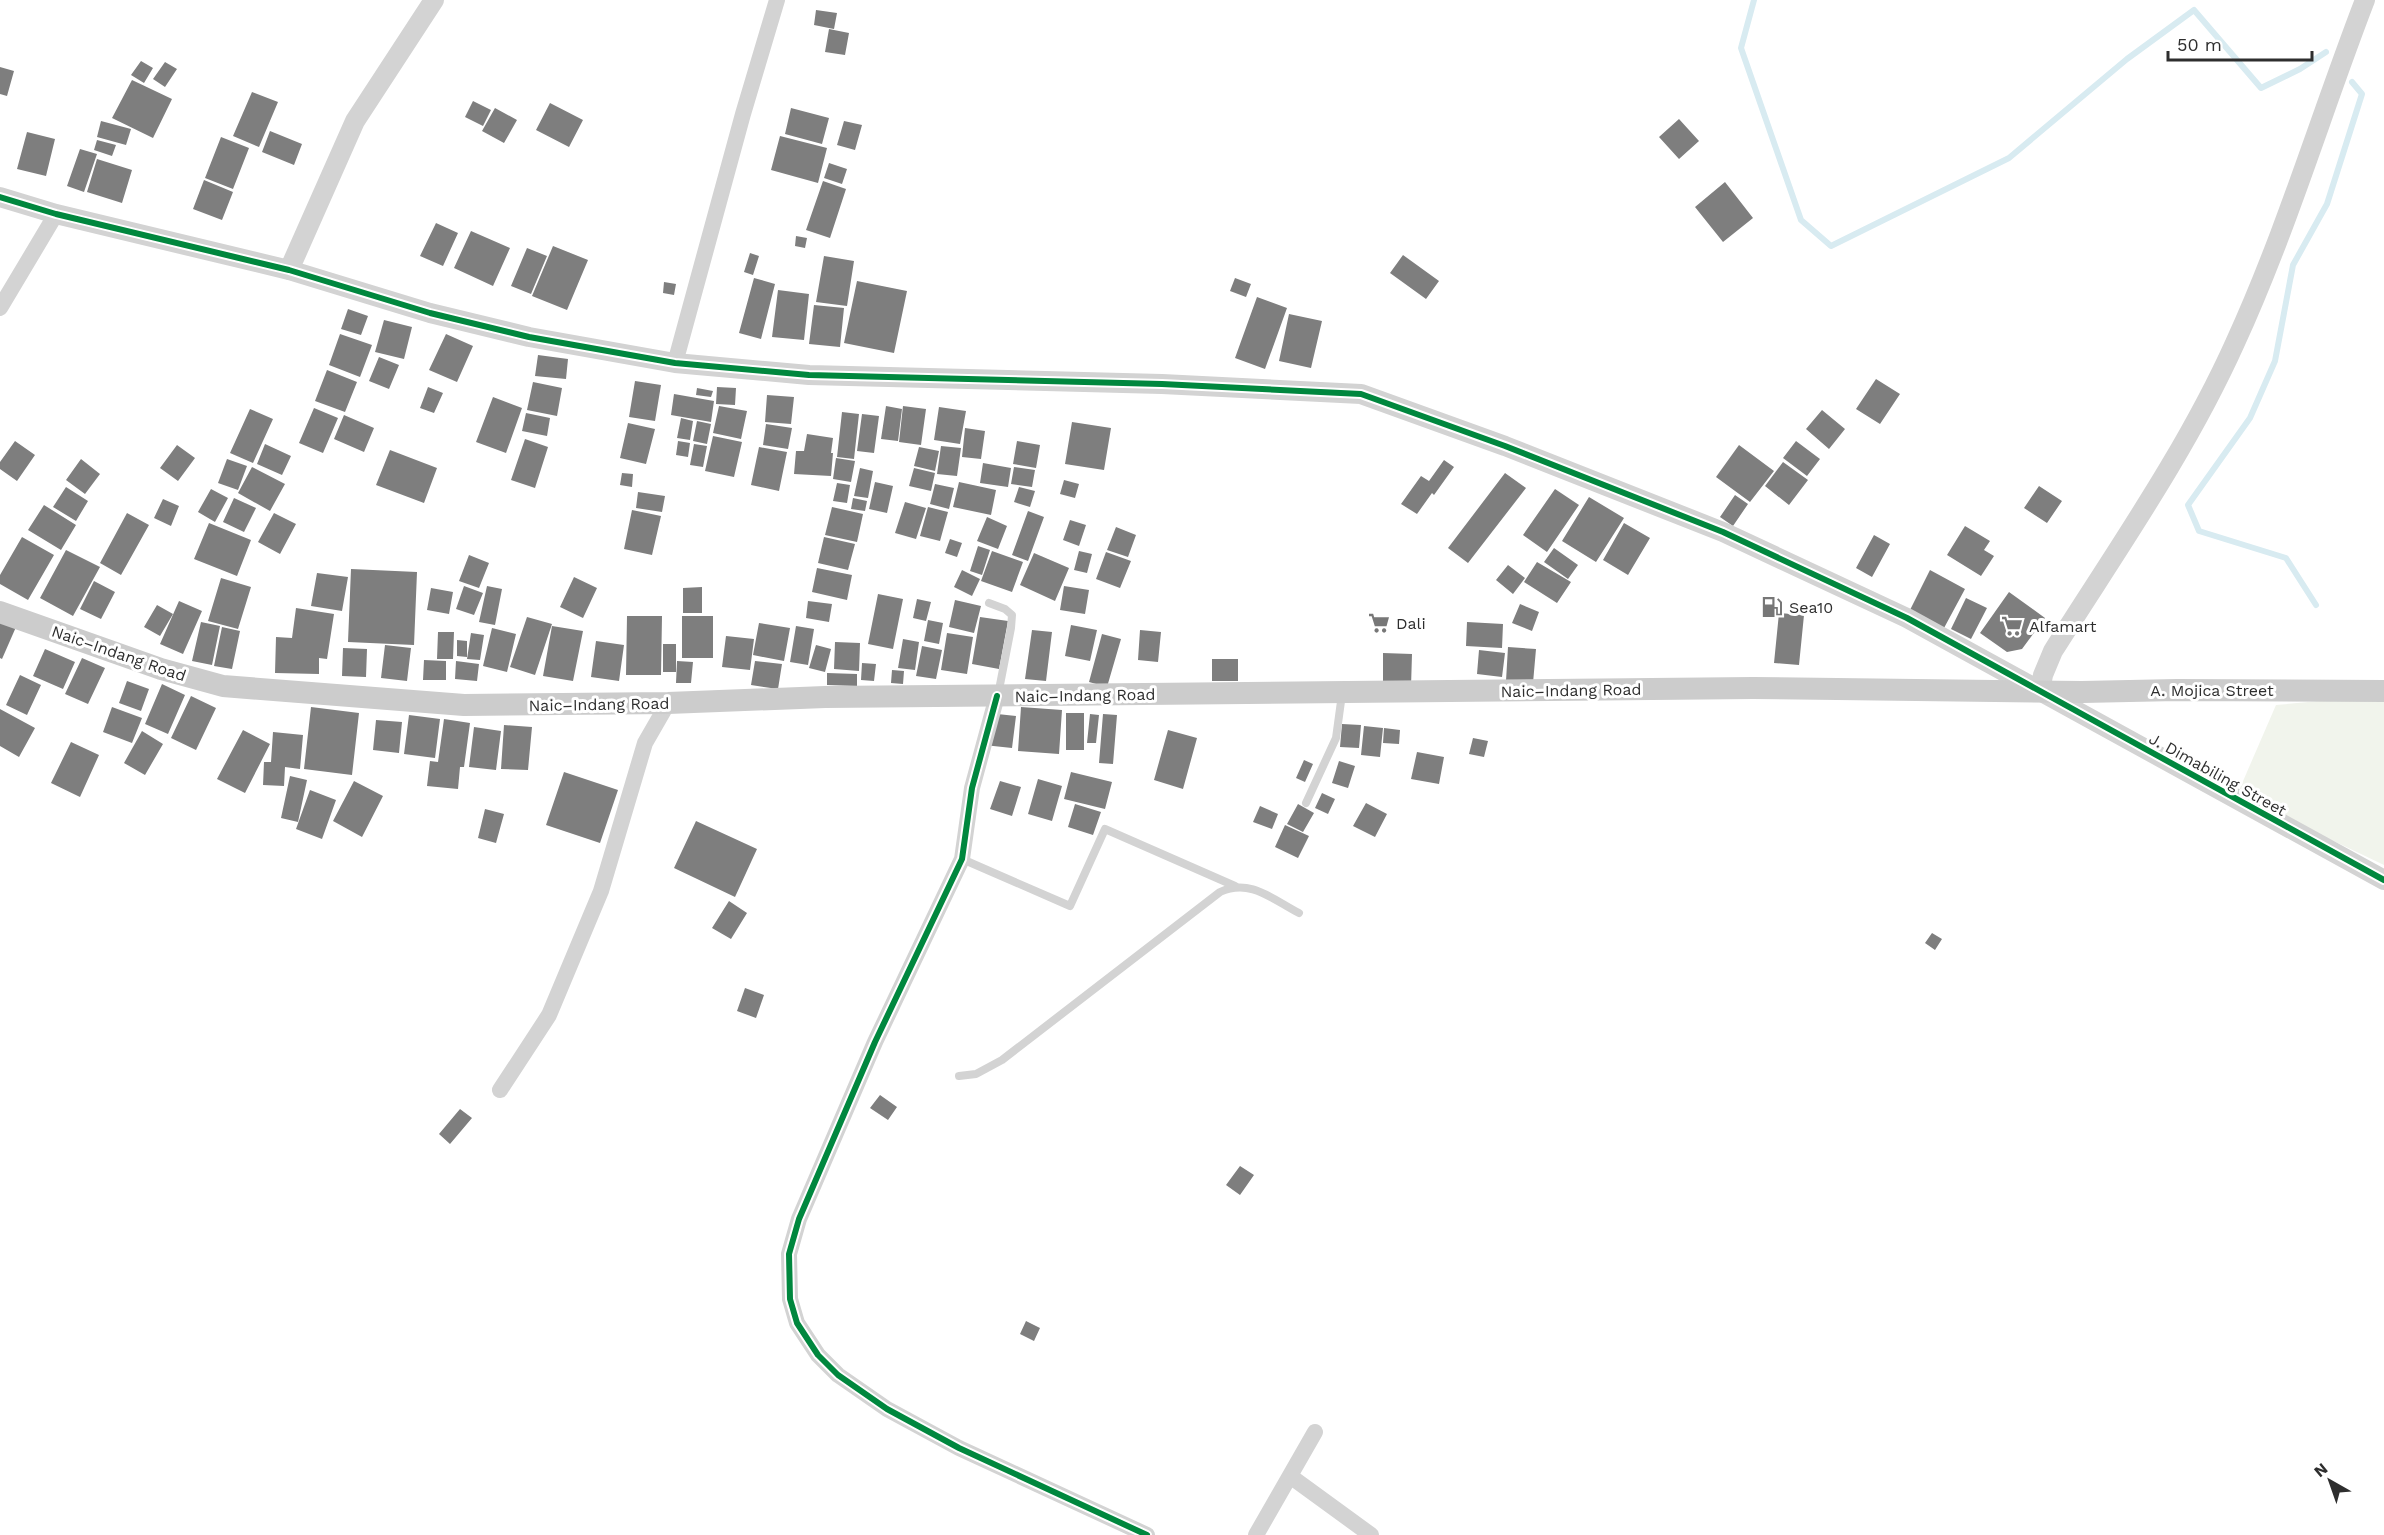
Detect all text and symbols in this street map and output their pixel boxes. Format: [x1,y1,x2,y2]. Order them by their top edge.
scale bar [2168,24,2312,62]
text: 50 m [2177,34,2222,55]
fuel station icon: Sea10 [1760,595,1784,619]
place label: Sea10 [1789,598,1833,617]
supermarket icon: Dali [1367,611,1391,635]
place label: Dali [1396,614,1426,633]
supermarket icon: Alfamart [2000,614,2024,638]
place label: Alfamart [2029,617,2097,636]
street label: Naic–Indang Road [49,622,189,685]
street label: Naic–Indang Road [1500,680,1642,701]
street label: A. Mojica Street [2150,681,2274,700]
street label: Naic–Indang Road [1014,685,1156,706]
street label: Naic–Indang Road [528,694,670,715]
street label: J. Dimabiling Street [2146,729,2290,820]
north arrow [2300,1451,2360,1511]
text: N [2310,1459,2331,1481]

